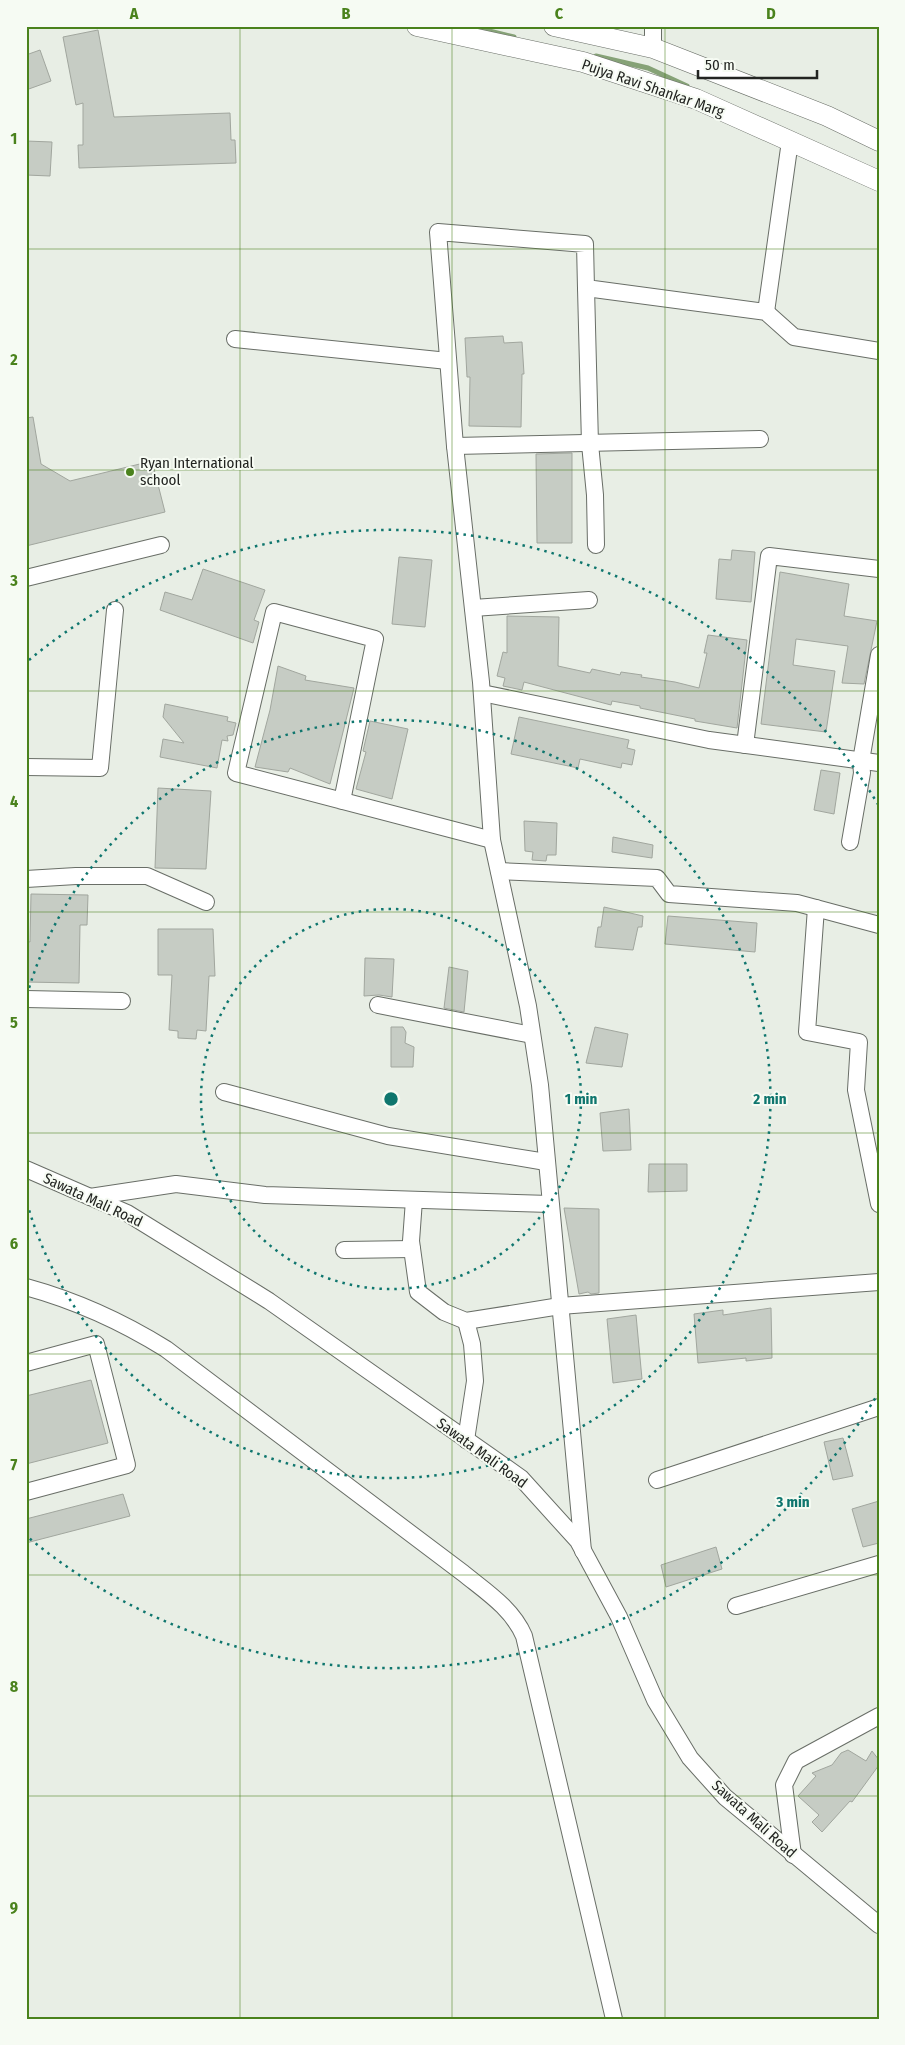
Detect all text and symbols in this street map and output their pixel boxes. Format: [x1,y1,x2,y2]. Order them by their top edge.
text: A [129,4,139,23]
text: B [342,4,351,23]
text: C [555,4,564,23]
text: D [766,4,776,23]
scale bar [698,48,816,80]
street label: Pujya Ravi Shankar Marg [580,55,726,121]
text: 50 m [705,56,735,74]
text: 1 [11,129,17,148]
text: 2 [9,350,18,369]
place label: Ryan International school [140,454,254,489]
marker: Ryan International school [124,466,136,478]
text: 3 [9,571,18,590]
text: 4 [10,792,18,811]
text: 5 [10,1013,18,1032]
centre of rings [382,1090,400,1108]
text: 1 min [565,1090,597,1108]
text: 2 min [752,1090,787,1108]
street label: Sawata Mali Road [40,1169,146,1231]
text: 6 [10,1234,18,1253]
street label: Sawata Mali Road [433,1414,531,1492]
text: 7 [11,1455,18,1474]
text: 3 min [775,1493,810,1511]
text: 8 [10,1677,19,1696]
street label: Sawata Mali Road [708,1776,800,1862]
text: 9 [10,1898,18,1917]

